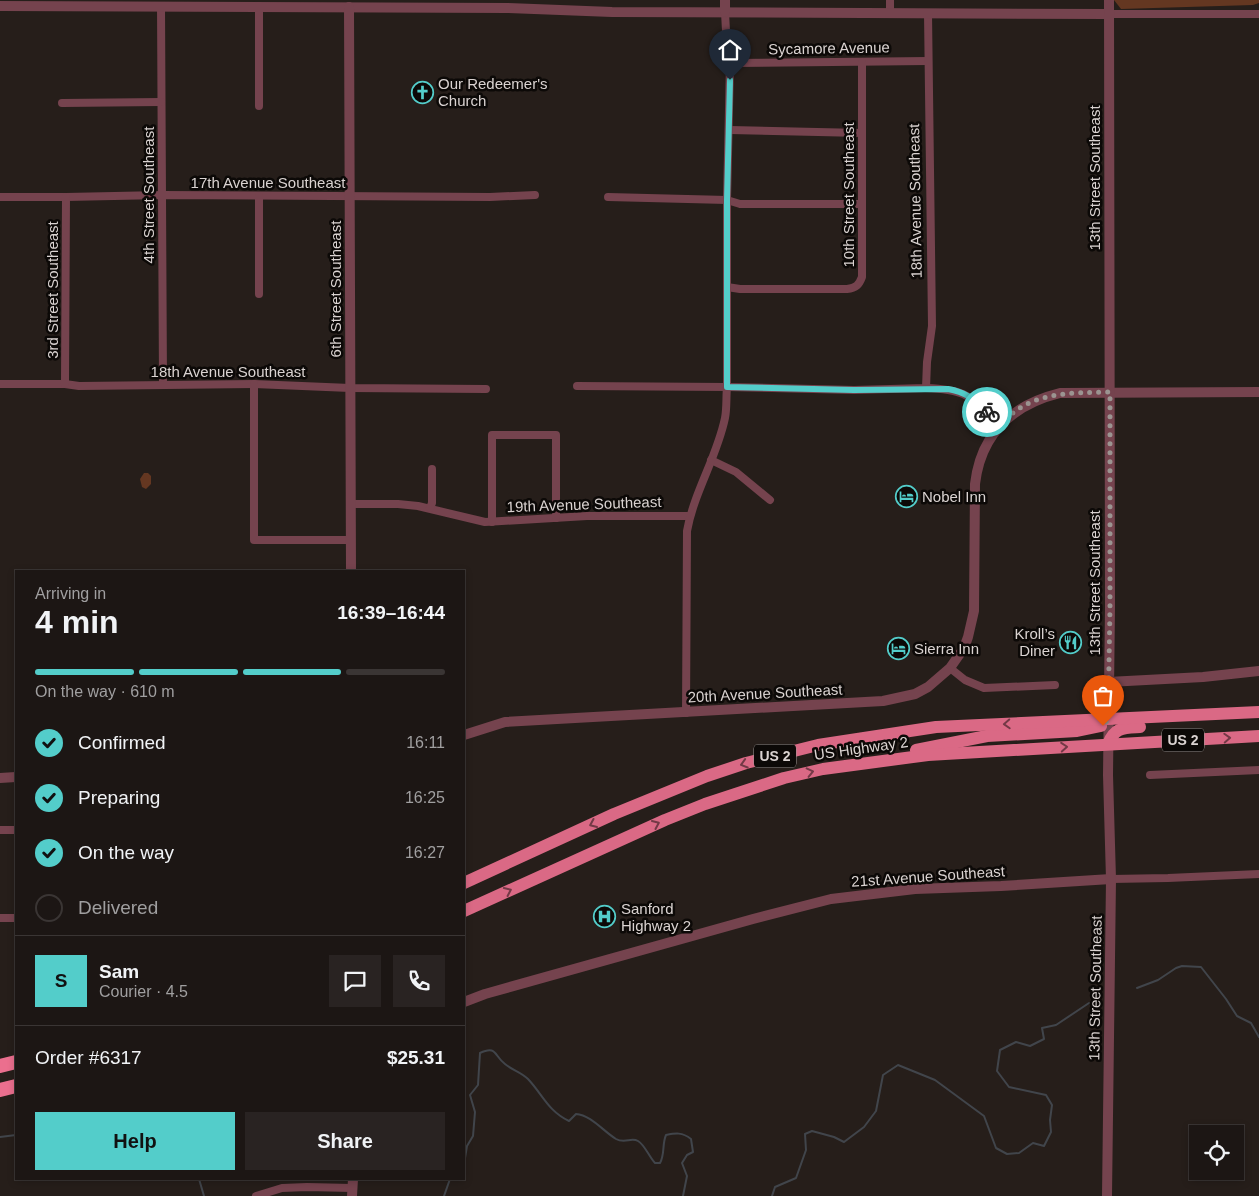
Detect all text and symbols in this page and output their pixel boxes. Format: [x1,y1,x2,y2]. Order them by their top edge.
pin [709,29,751,80]
icon: home [716,36,744,64]
street label: Sycamore Avenue [768,38,890,58]
place label: Our Redeemer's Church [438,75,548,109]
church icon: Our Redeemer's Church [410,80,434,104]
street label: 13th Street Southeast [1086,105,1103,251]
street label: 10th Street Southeast [840,122,857,268]
street label: 18th Avenue Southeast [905,123,925,279]
street label: 4th Street Southeast [140,126,157,263]
street label: 17th Avenue Southeast [191,174,346,191]
street label: 3rd Street Southeast [44,220,61,359]
street label: 6th Street Southeast [327,220,344,357]
street label: 18th Avenue Southeast [151,363,306,380]
courier [962,387,1012,437]
icon: bike [973,398,1001,426]
hotel icon: Nobel Inn [894,484,918,508]
place label: Nobel Inn [922,488,986,505]
street label: 19th Avenue Southeast [506,493,663,515]
street label: 13th Street Southeast [1086,510,1103,656]
text: Arriving in [35,585,106,602]
text: 16:39–16:44 [337,602,445,623]
text: 4 min [35,604,119,640]
place label: Kroll’s Diner [1014,625,1055,659]
restaurant icon: Kroll’s Diner [1059,630,1083,654]
hotel icon: Sierra Inn [886,636,910,660]
place label: Sierra Inn [914,640,979,657]
pin [1082,675,1124,726]
street label: 20th Avenue Southeast [687,680,844,706]
icon: bag [1089,682,1117,710]
text: On the way · 610 m [35,683,175,700]
one-way arrow [1003,719,1011,730]
road number: US 2 [1162,728,1204,752]
icon: check [35,729,63,757]
text: Confirmed [78,732,166,753]
one-way arrow [1223,732,1231,743]
street label: US Highway 2 [813,733,909,763]
text: 16:11 [406,734,445,751]
one-way arrow [1061,742,1069,753]
road number: US 2 [754,744,796,768]
one-way arrow [740,758,748,768]
one-way arrow [805,767,814,778]
icon: check [35,784,63,812]
text: Preparing [78,787,160,808]
text: 16:25 [405,789,445,806]
one-way arrow [589,818,598,828]
one-way arrow [651,820,660,831]
icon: check [35,839,63,867]
text: On the way [78,842,174,863]
text: 16:27 [405,844,445,861]
street label: 21st Avenue Southeast [851,862,1006,890]
one-way arrow [503,886,512,897]
text: Delivered [78,897,158,918]
place label: Sanford Highway 2 [621,900,691,934]
hospital icon: Sanford Highway 2 [593,905,617,929]
street label: 13th Street Southeast [1085,914,1105,1061]
button: chat [329,955,381,1007]
button: phone [393,955,445,1007]
text: Sam [99,961,139,982]
text: S [55,970,67,991]
text: Courier · 4.5 [99,983,188,1000]
text: Order #6317 [35,1047,142,1068]
text: $25.31 [387,1047,445,1068]
button: Help [35,1112,235,1170]
button: Share [245,1112,445,1170]
map controls [1189,1125,1244,1180]
button: locate [1189,1125,1244,1180]

